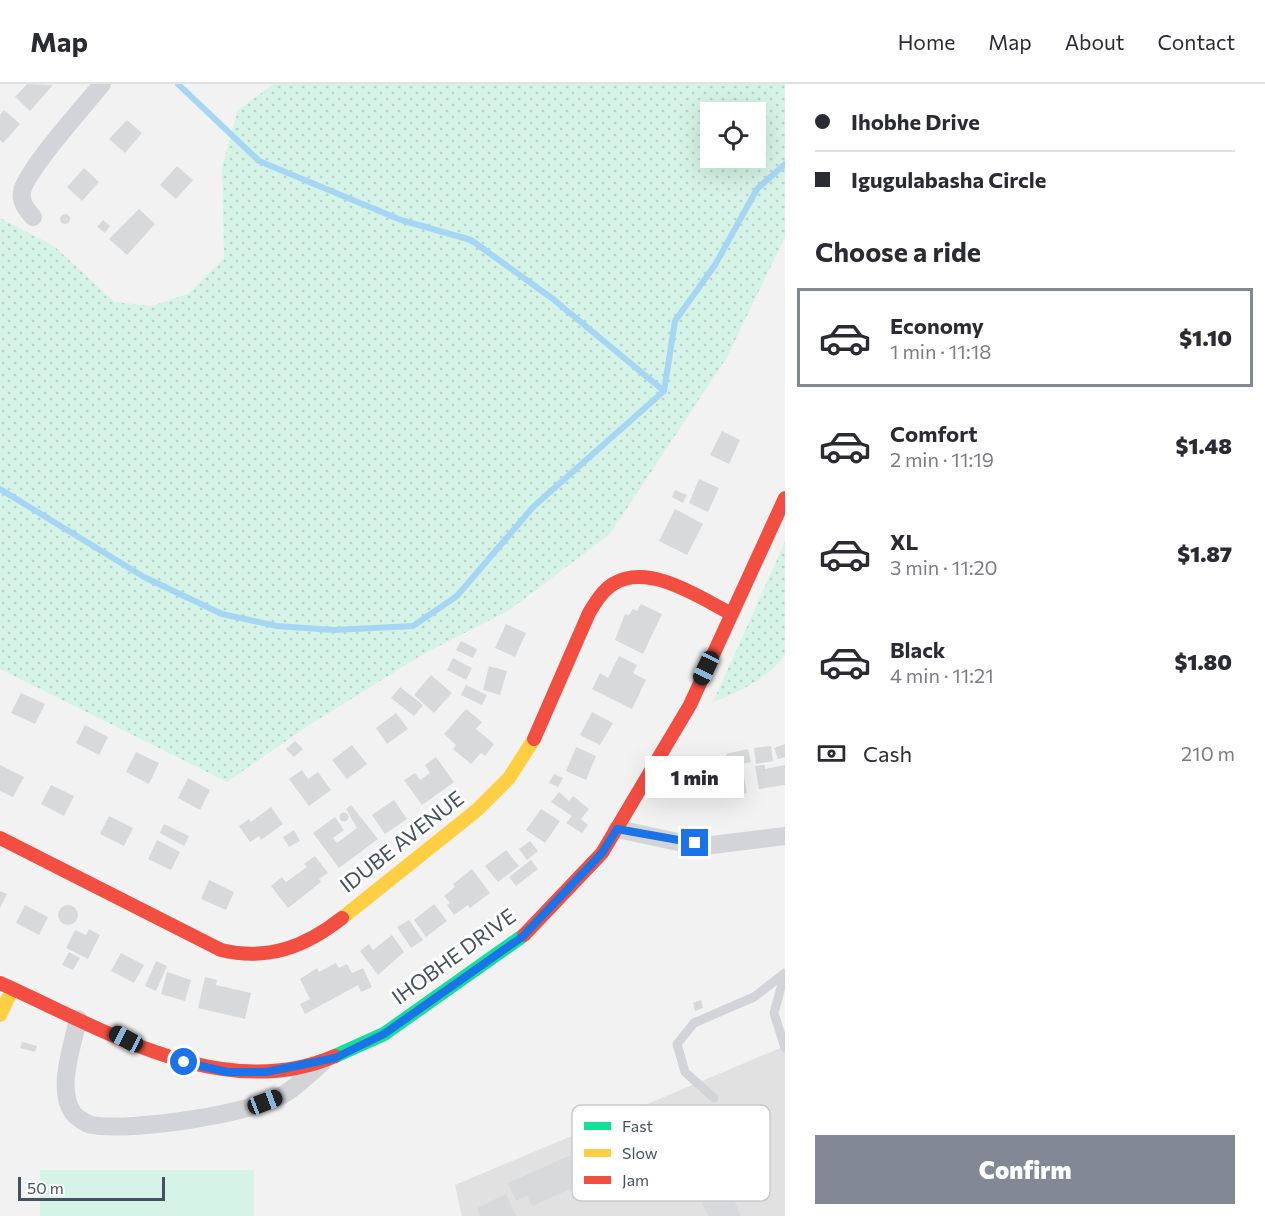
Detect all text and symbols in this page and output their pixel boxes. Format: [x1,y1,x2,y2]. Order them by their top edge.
text: Map [30,24,88,58]
text: Home [898,29,955,54]
text: Map [988,29,1032,54]
text: About [1065,29,1124,54]
text: Contact [1157,29,1235,54]
map controls [700,102,766,168]
button: locate [700,102,766,168]
text: Ihobhe Drive [851,108,980,135]
text: Igugulabasha Circle [851,166,1046,193]
text: Choose a ride [815,235,981,268]
icon: car [818,311,872,365]
text: Economy [890,312,984,339]
text: $1.10 [1179,324,1232,351]
text: 1 min · 11:18 [890,339,991,363]
icon: car [818,419,872,473]
text: Comfort [890,420,978,447]
text: $1.48 [1175,432,1232,459]
text: 2 min · 11:19 [890,447,994,471]
icon: car [818,527,872,581]
text: XL [890,528,918,555]
text: $1.87 [1177,540,1232,567]
text: 3 min · 11:20 [890,555,998,579]
icon: car [818,635,872,689]
text: Black [890,636,945,663]
car [690,648,722,688]
text: $1.80 [1175,648,1232,675]
text: 4 min · 11:21 [890,663,994,687]
icon: cash [815,737,848,770]
text: Cash [863,740,912,767]
text: 210 m [1181,741,1235,765]
callout: 1 min [646,756,744,798]
text: 1 min [670,765,719,789]
street label: IDUBE AVENUE [334,785,468,897]
route end [681,829,708,856]
street label: IHOBHE DRIVE [386,903,520,1009]
car [106,1023,146,1055]
route start [170,1048,197,1075]
car [245,1087,285,1117]
legend [572,1105,770,1201]
text: Fast [622,1116,653,1135]
button: Confirm [815,1135,1235,1204]
text: Slow [622,1143,658,1162]
text: Jam [622,1170,649,1189]
scale bar [18,1174,165,1202]
text: 50 m [27,1178,64,1197]

